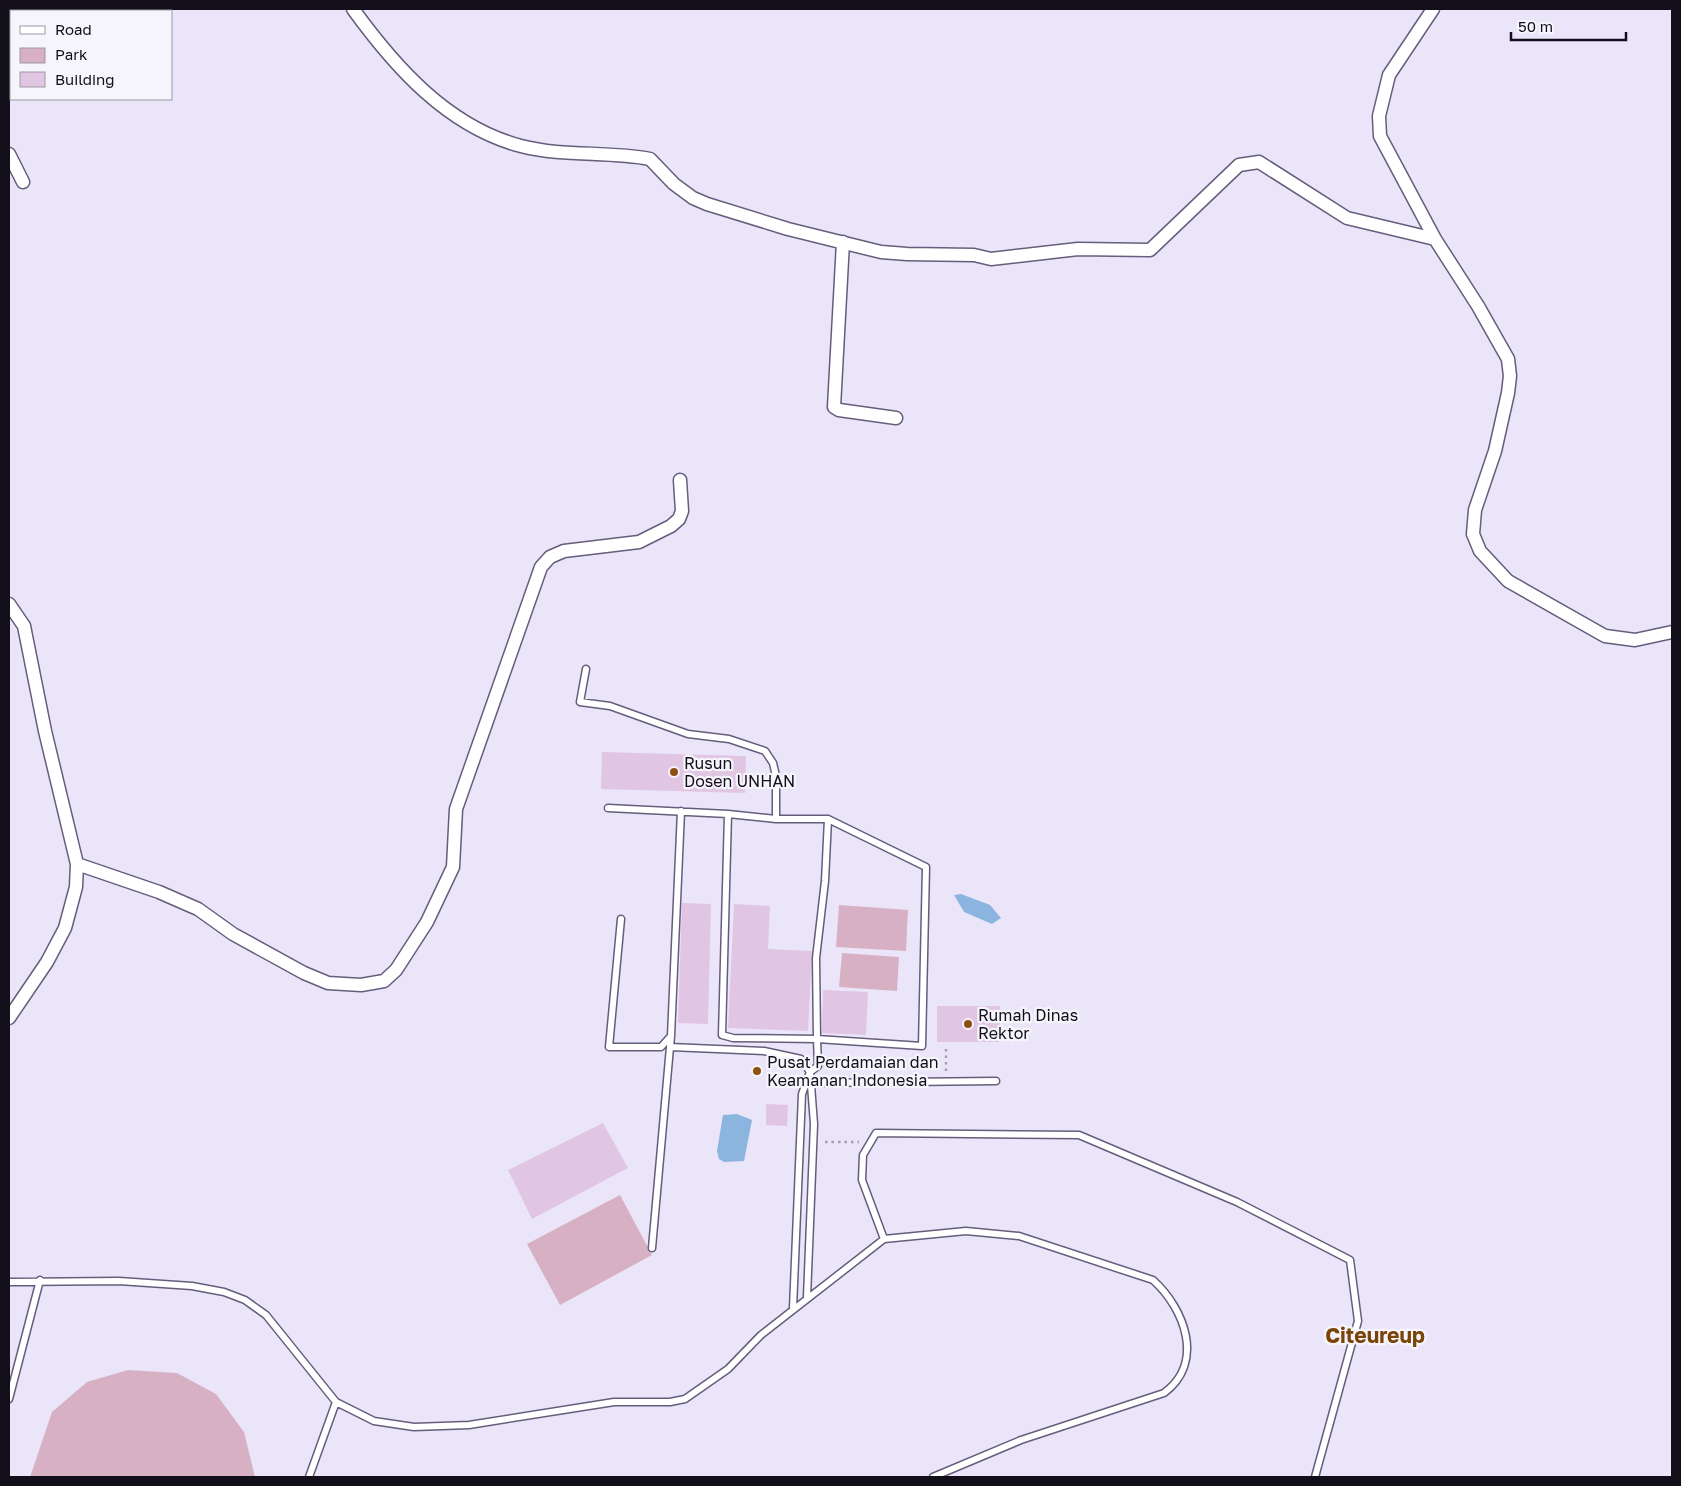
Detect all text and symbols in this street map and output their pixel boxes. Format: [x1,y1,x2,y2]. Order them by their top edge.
legend [10,10,172,100]
scale bar [1511,10,1626,42]
text: 50 m [1518,17,1553,35]
text: Road [55,20,92,38]
text: Park [55,45,88,63]
text: Building [55,70,115,88]
place label: Rusun Dosen UNHAN [684,753,795,791]
marker: Rusun Dosen UNHAN [668,766,680,778]
place label: Rumah Dinas Rektor [978,1005,1078,1043]
marker: Rumah Dinas Rektor [962,1018,974,1030]
place label: Pusat Perdamaian dan Keamanan Indonesia [767,1052,939,1090]
marker: Pusat Perdamaian dan Keamanan Indonesia [751,1065,763,1077]
district label: Citeureup [1325,1322,1425,1348]

